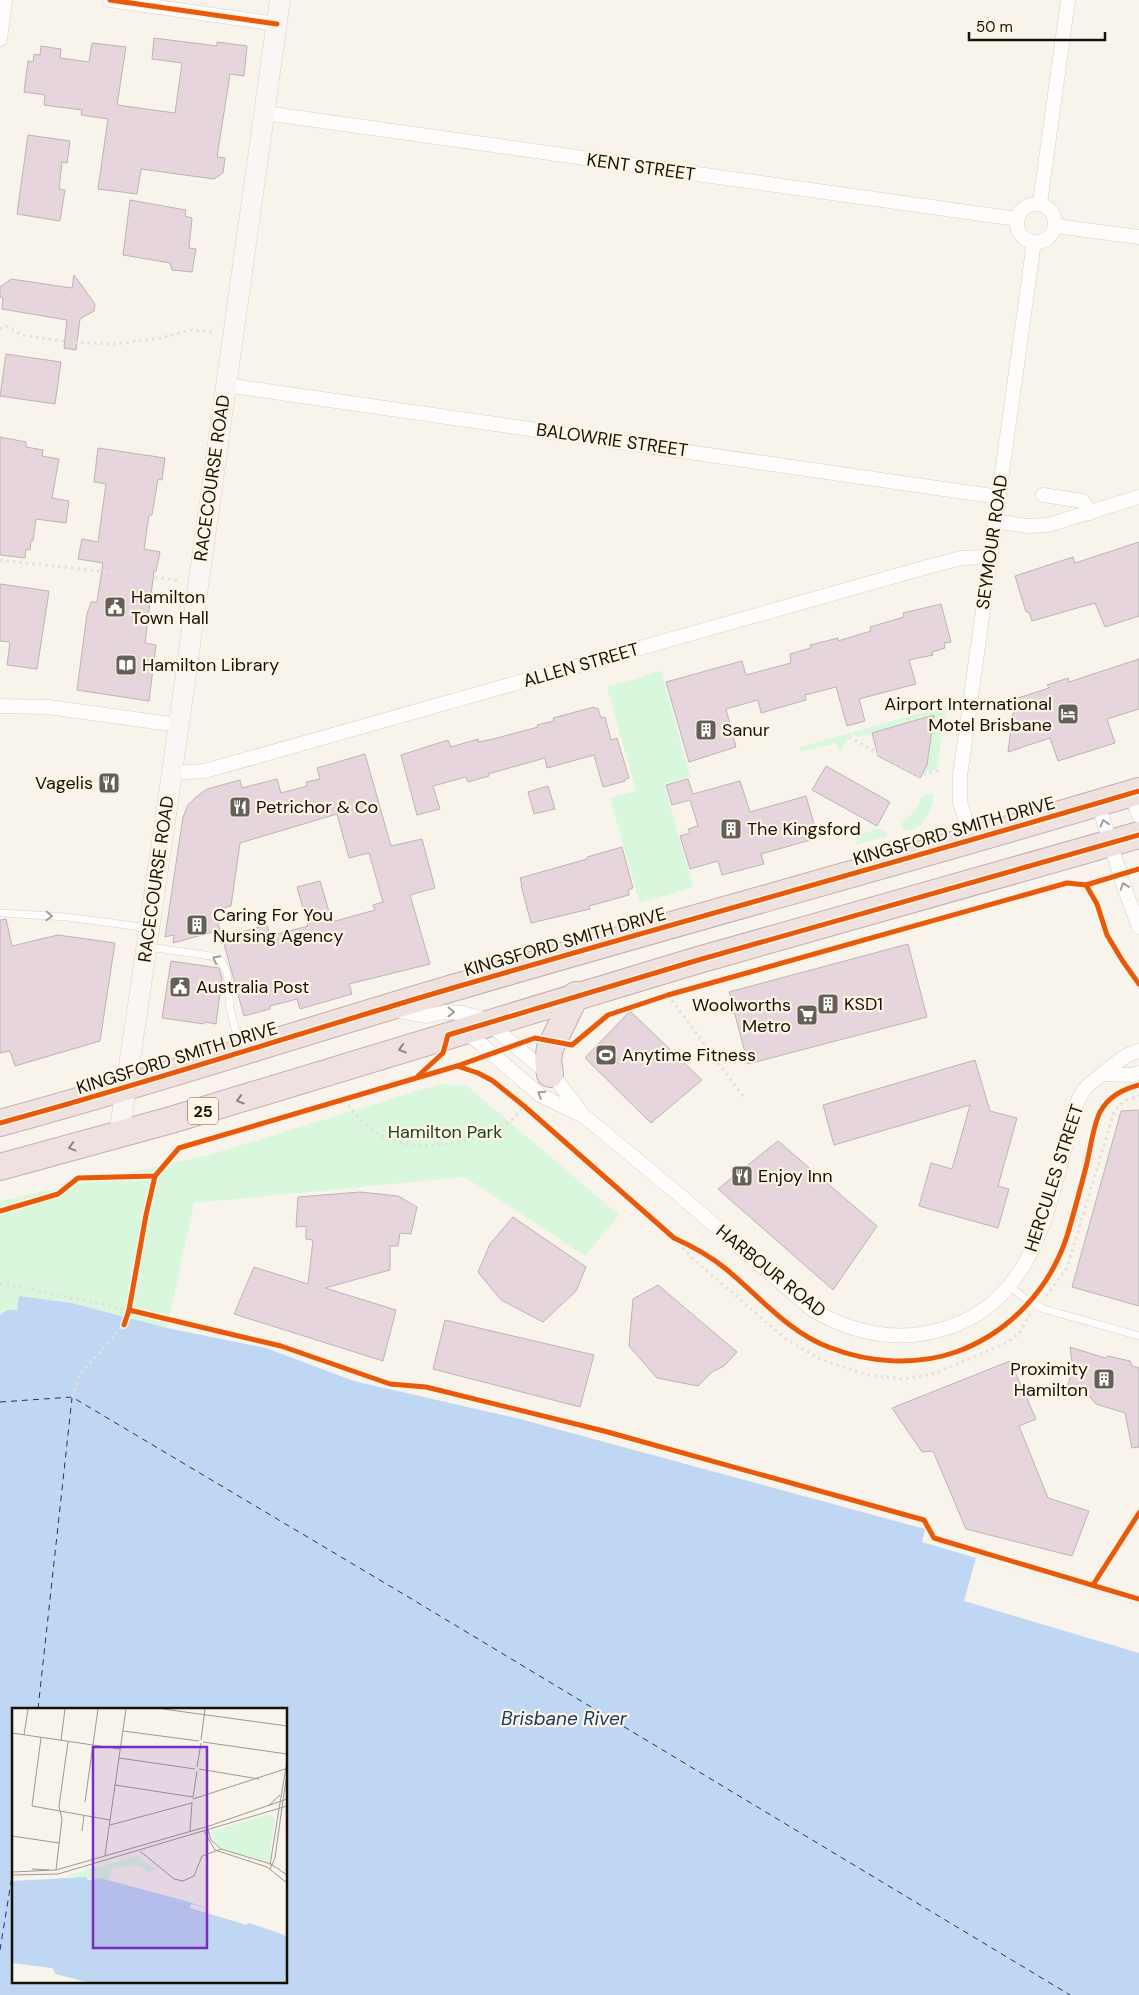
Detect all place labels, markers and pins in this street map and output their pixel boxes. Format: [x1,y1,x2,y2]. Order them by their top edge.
place label: Hamilton Town Hall [131,585,209,630]
public building icon: Hamilton Town Hall [103,595,127,619]
library icon: Hamilton Library [114,653,138,677]
place label: Hamilton Library [142,653,279,677]
place label: Airport International Motel Brisbane [884,692,1052,737]
hotel icon: Airport International Motel Brisbane [1056,702,1080,726]
building icon: Sanur [694,718,718,742]
place label: Sanur [722,718,770,742]
place label: Vagelis [35,771,93,795]
restaurant icon: Vagelis [97,771,121,795]
restaurant icon: Petrichor & Co [228,795,252,819]
place label: Petrichor & Co [256,795,378,819]
building icon: The Kingsford [719,817,743,841]
place label: The Kingsford [747,817,861,841]
place label: Caring For You Nursing Agency [213,903,343,948]
building icon: Caring For You Nursing Agency [185,913,209,937]
public building icon: Australia Post [168,975,192,999]
place label: Australia Post [196,975,309,999]
building icon: KSD1 [816,992,840,1016]
place label: KSD1 [844,992,883,1016]
place label: Woolworths Metro [692,993,791,1038]
supermarket icon: Woolworths Metro [795,1003,819,1027]
sports icon: Anytime Fitness [594,1043,618,1067]
place label: Anytime Fitness [622,1043,756,1067]
restaurant icon: Enjoy Inn [730,1164,754,1188]
place label: Enjoy Inn [758,1164,833,1188]
place label: Proximity Hamilton [1010,1357,1088,1402]
building icon: Proximity Hamilton [1092,1367,1116,1391]

